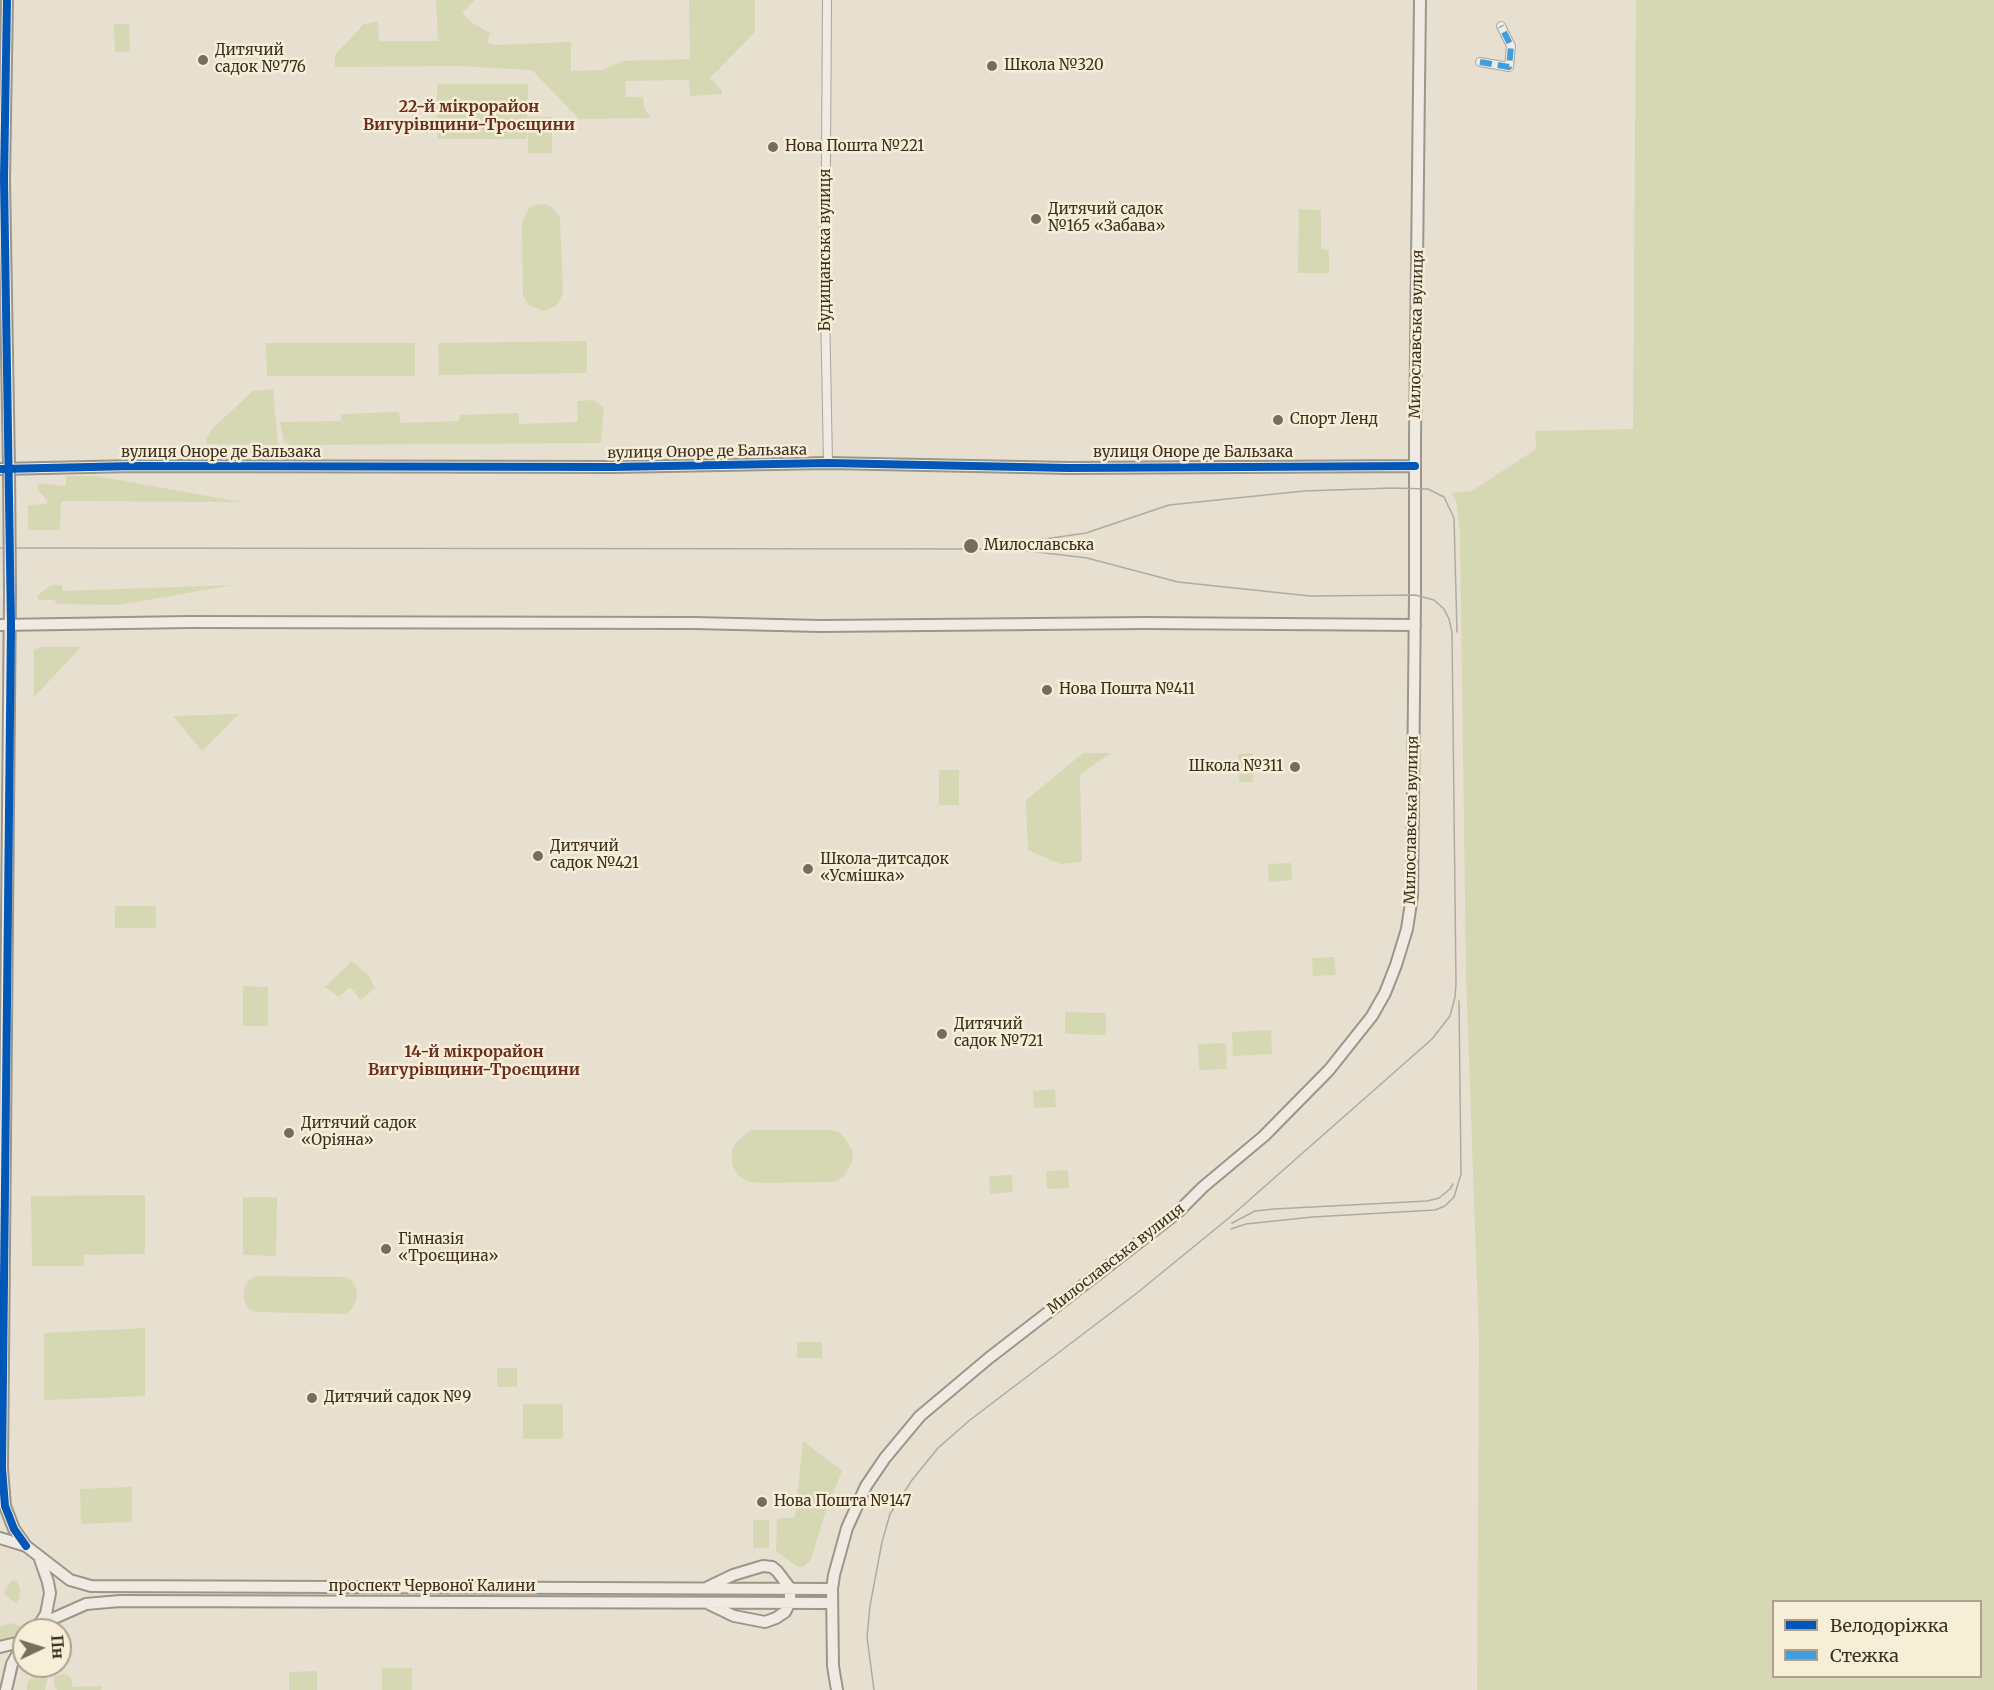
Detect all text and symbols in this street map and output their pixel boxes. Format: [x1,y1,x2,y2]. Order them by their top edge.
place label: Дитячий садок №776 [215,42,306,77]
marker: Дитячий садок №776 [196,53,210,67]
place label: Школа №320 [1004,57,1104,75]
marker: Школа №320 [985,59,999,73]
district label: 22-й мікрорайон Вигурівщини-Троєщини [363,97,575,135]
place label: Нова Пошта №221 [785,138,924,156]
marker: Нова Пошта №221 [766,140,780,154]
street label: Будищанська вулиця [817,168,835,332]
place label: Дитячий садок №165 «Забава» [1048,201,1165,236]
marker: Дитячий садок №165 «Забава» [1029,212,1043,226]
street label: Милославська вулиця [1407,249,1427,419]
place label: Спорт Ленд [1290,411,1378,429]
marker: Спорт Ленд [1271,413,1285,427]
street label: вулиця Оноре де Бальзака [607,441,807,463]
street label: вулиця Оноре де Бальзака [121,444,321,462]
street label: вулиця Оноре де Бальзака [1093,444,1293,462]
marker: Милославська [962,537,980,555]
place label: Милославська [984,537,1094,555]
place label: Нова Пошта №411 [1059,681,1195,699]
marker: Нова Пошта №411 [1040,683,1054,697]
street label: Милославська вулиця [1402,735,1422,905]
place label: Школа №311 [1189,758,1283,776]
marker: Школа №311 [1288,760,1302,774]
place label: Дитячий садок №421 [550,838,639,873]
marker: Дитячий садок №421 [531,849,545,863]
place label: Школа-дитсадок «Усмішка» [820,851,949,886]
marker: Школа-дитсадок «Усмішка» [801,862,815,876]
place label: Дитячий садок №721 [954,1016,1043,1051]
marker: Дитячий садок №721 [935,1027,949,1041]
district label: 14-й мікрорайон Вигурівщини-Троєщини [368,1042,580,1080]
place label: Дитячий садок «Оріяна» [301,1115,416,1150]
marker: Дитячий садок «Оріяна» [282,1126,296,1140]
street label: Милославська вулиця [1044,1200,1188,1318]
place label: Гімназія «Троєщина» [398,1231,499,1266]
marker: Гімназія «Троєщина» [379,1242,393,1256]
place label: Дитячий садок №9 [324,1389,471,1407]
marker: Дитячий садок №9 [305,1391,319,1405]
place label: Нова Пошта №147 [774,1493,911,1511]
marker: Нова Пошта №147 [755,1495,769,1509]
street label: проспект Червоної Калини [328,1578,536,1596]
legend [1772,1600,1982,1678]
text: Велодоріжка [1830,1614,1949,1637]
north arrow [12,1618,72,1678]
text: Пн [47,1634,69,1660]
text: Стежка [1830,1644,1899,1667]

